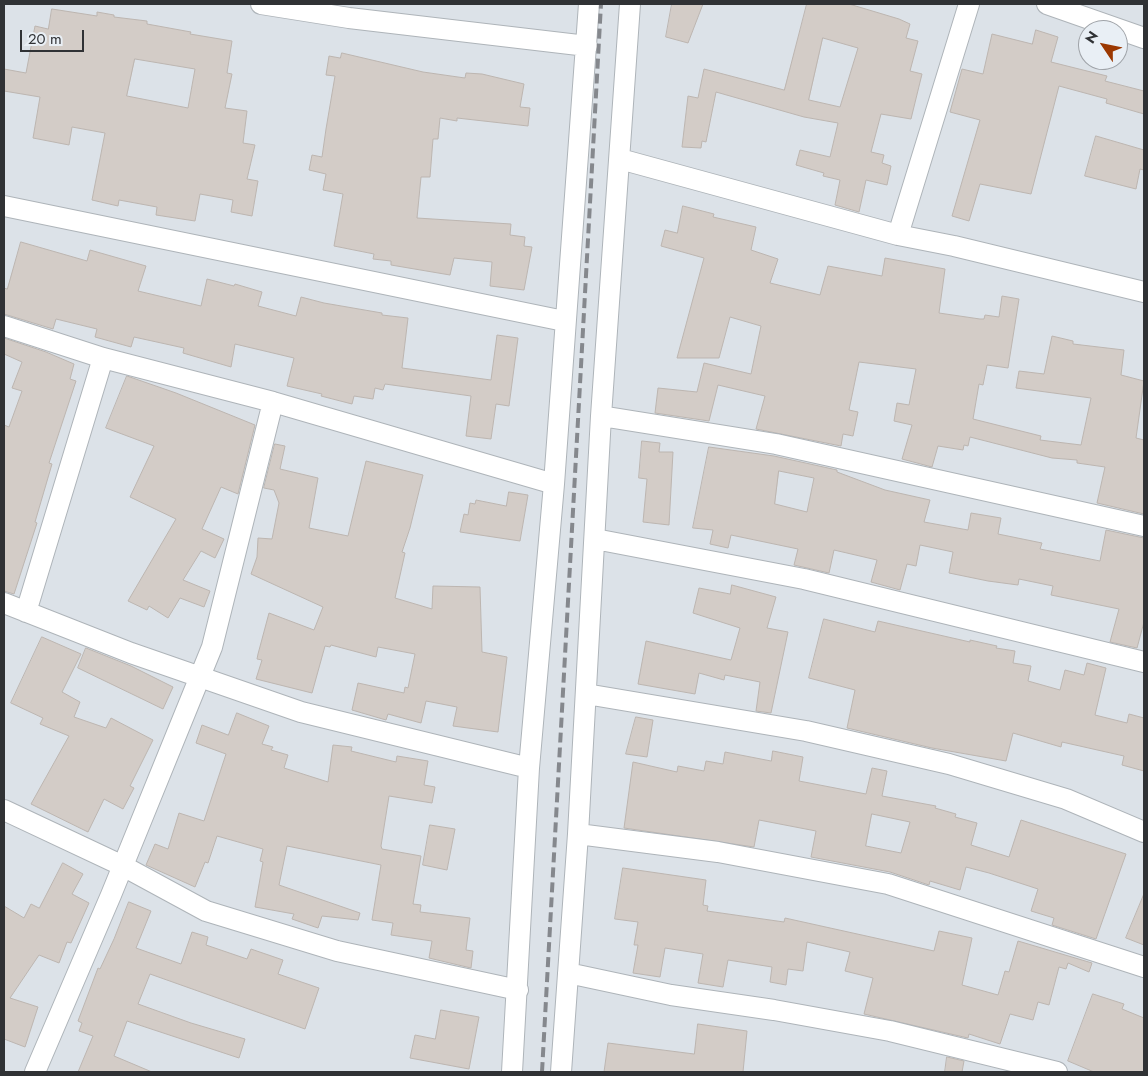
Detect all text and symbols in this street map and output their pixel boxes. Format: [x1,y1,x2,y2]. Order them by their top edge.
scale bar [22,20,86,52]
north arrow [1078,20,1128,70]
text: N [1080,27,1103,47]
text: 20 m [28,28,62,50]

